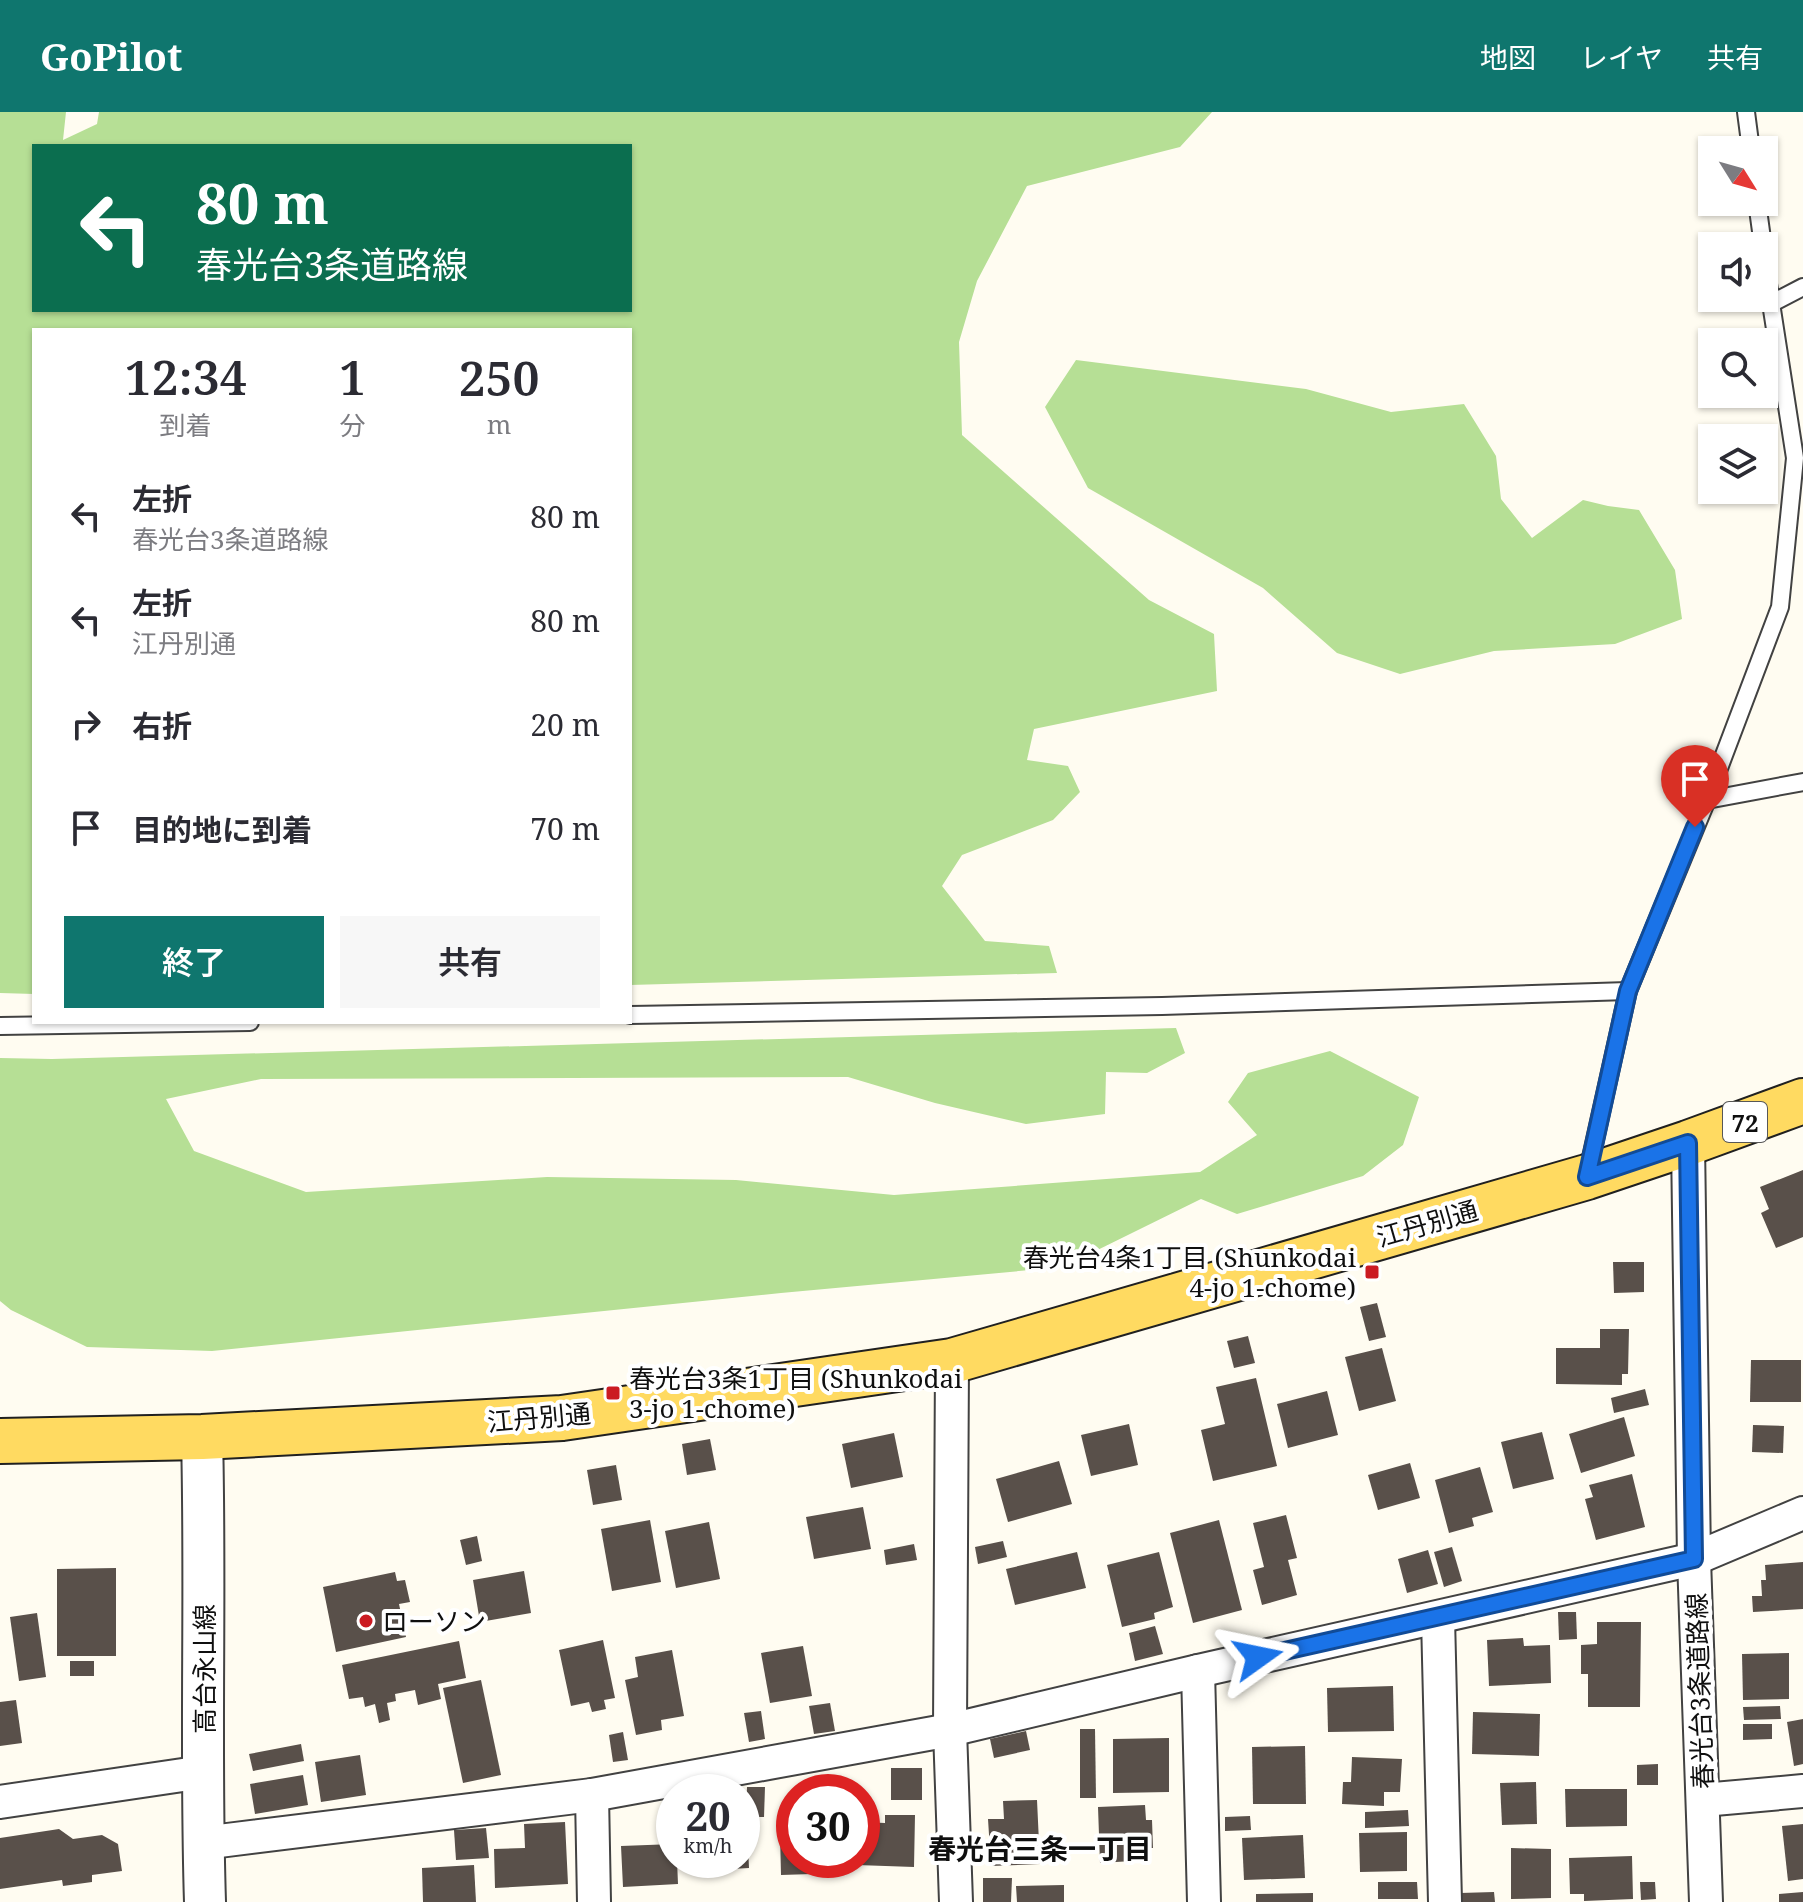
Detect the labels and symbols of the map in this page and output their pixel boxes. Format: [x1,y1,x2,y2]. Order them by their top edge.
north arrow [1698,136,1778,216]
pin [1661,745,1729,827]
road number: 72 [1723,1102,1767,1142]
street label: 江丹別通 [1372,1191,1482,1255]
place label: 春光台4条1丁目 (Shunkodai 4-jo 1-chome) [1023,1239,1356,1305]
marker: 春光台4条1丁目 (Shunkodai 4-jo 1-chome) [1363,1263,1381,1281]
place label: 春光台3条1丁目 (Shunkodai 3-jo 1-chome) [629,1360,962,1426]
marker: 春光台3条1丁目 (Shunkodai 3-jo 1-chome) [604,1384,622,1402]
street label: 江丹別通 [486,1395,592,1439]
street label: 春光台3条道路線 [1678,1592,1720,1790]
place label: ローソン [382,1603,486,1639]
street label: 高台永山線 [186,1604,222,1734]
marker: ローソン [357,1612,375,1630]
position arrow [1216,1615,1300,1699]
speed limit sign: 30 [776,1774,880,1878]
district label: 春光台三条一丁目 [928,1829,1152,1867]

